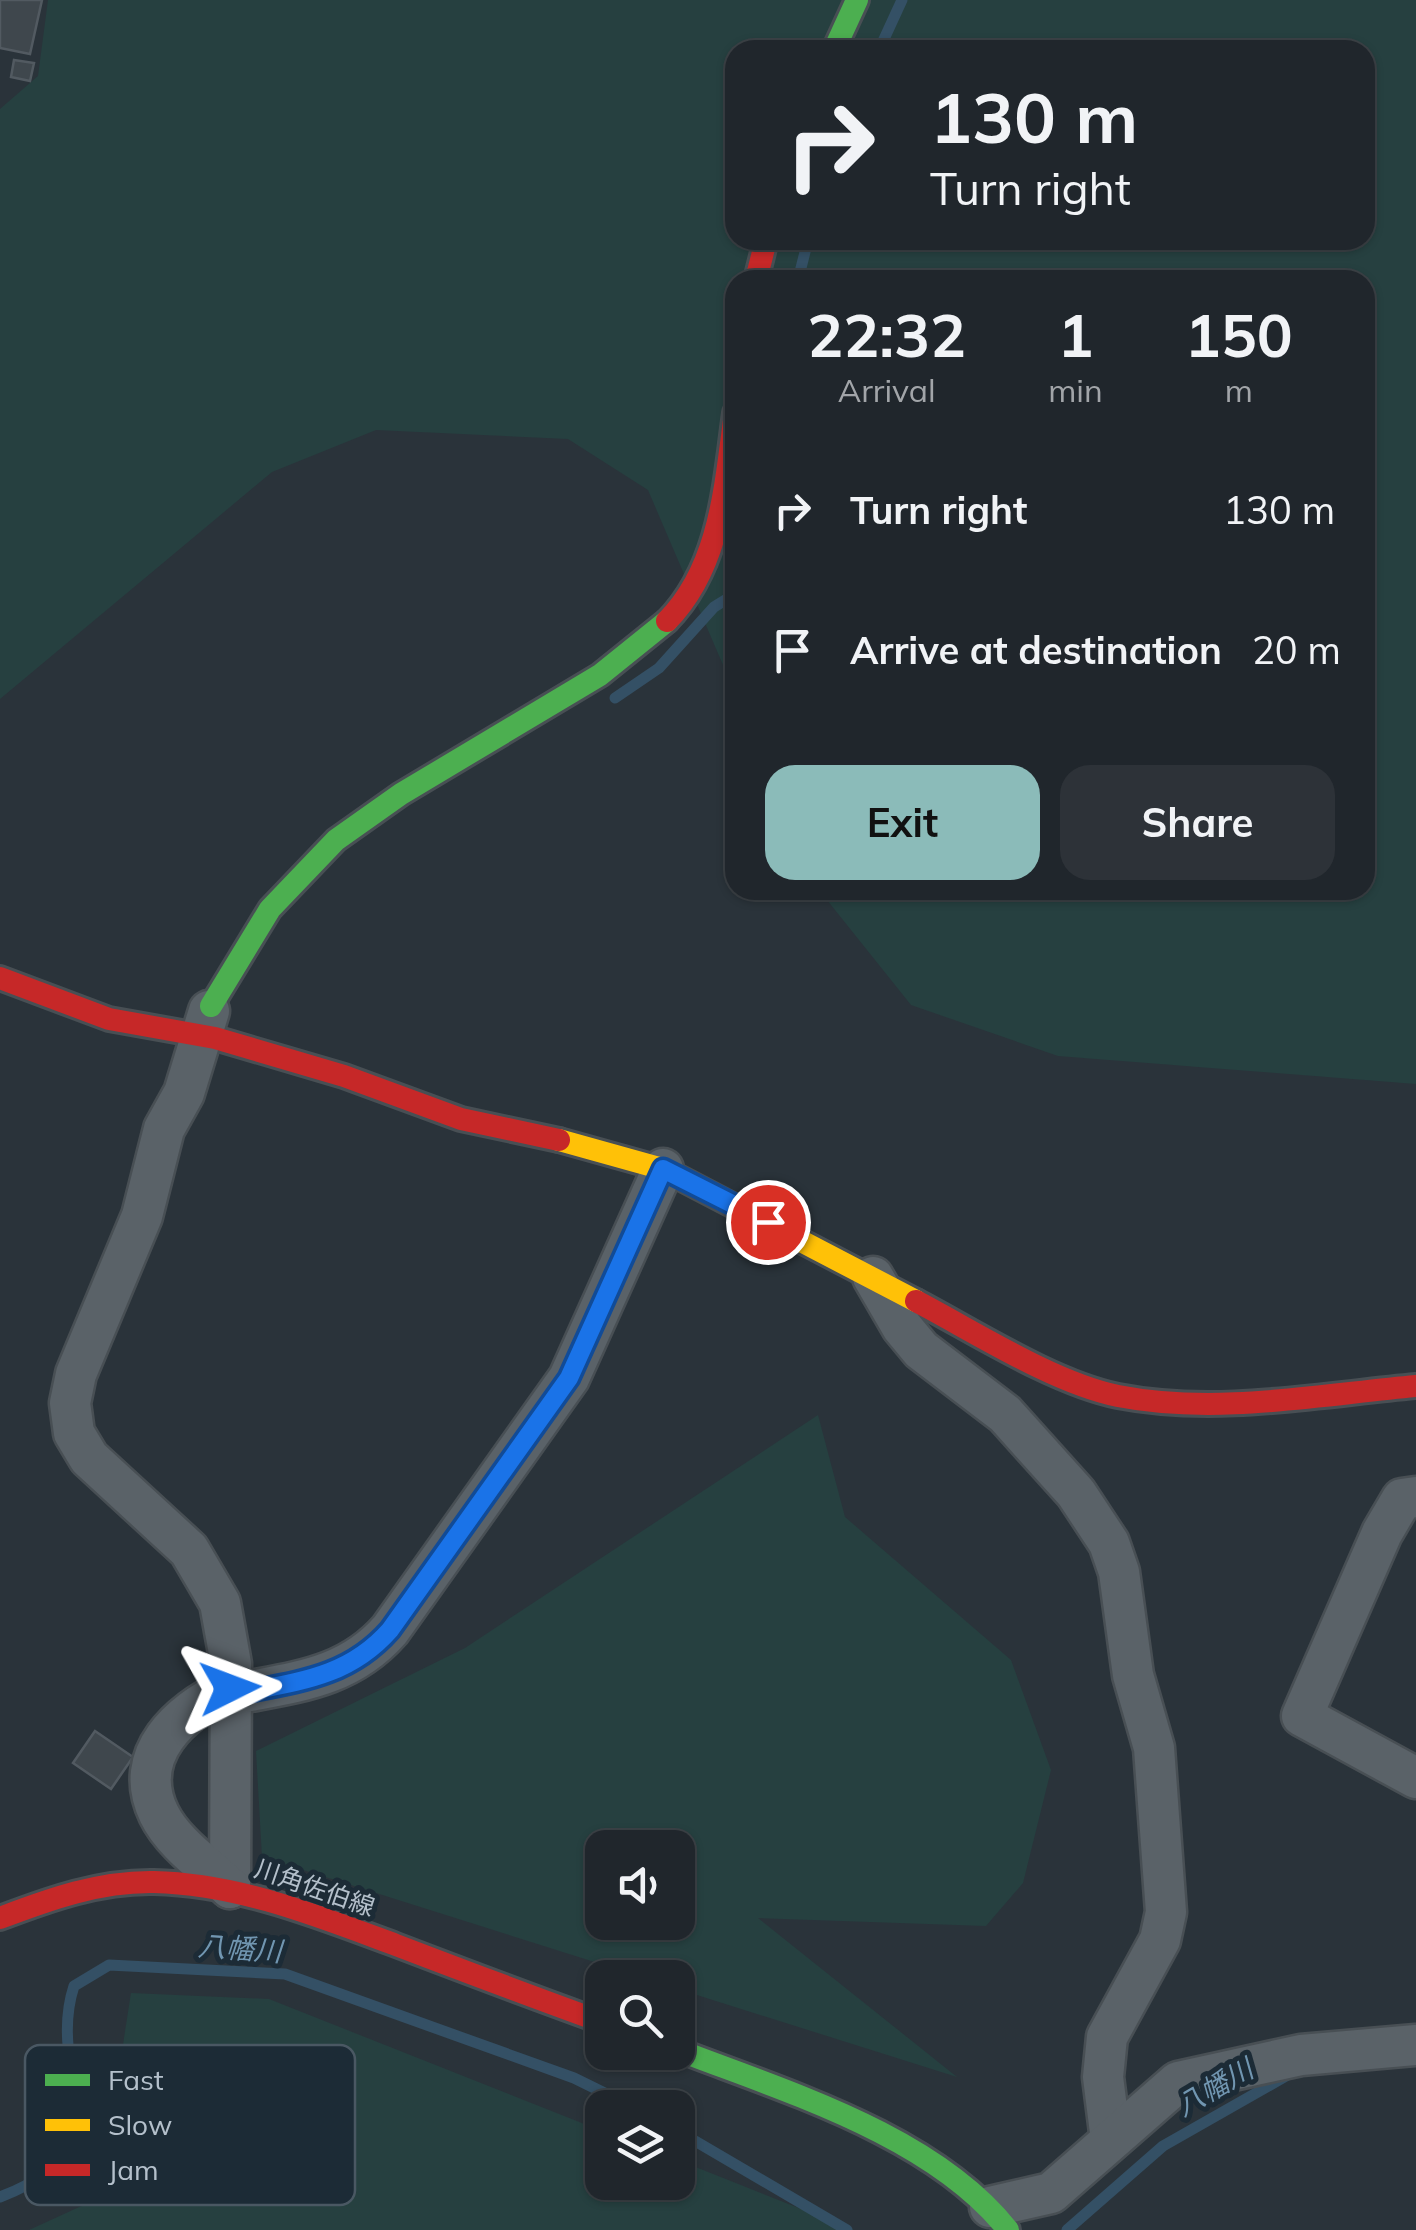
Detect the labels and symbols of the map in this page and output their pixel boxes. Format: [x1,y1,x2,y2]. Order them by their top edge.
pin [726,1180,811,1265]
position arrow [178,1636,282,1740]
street label: 川角佐伯線 [251,1852,379,1922]
water label: 八幡川 [197,1928,286,1969]
legend [25,2045,355,2205]
water label: 八幡川 [1169,2049,1262,2123]
text: Fast [108,2062,164,2097]
text: Slow [108,2107,172,2142]
text: Jam [108,2152,159,2187]

